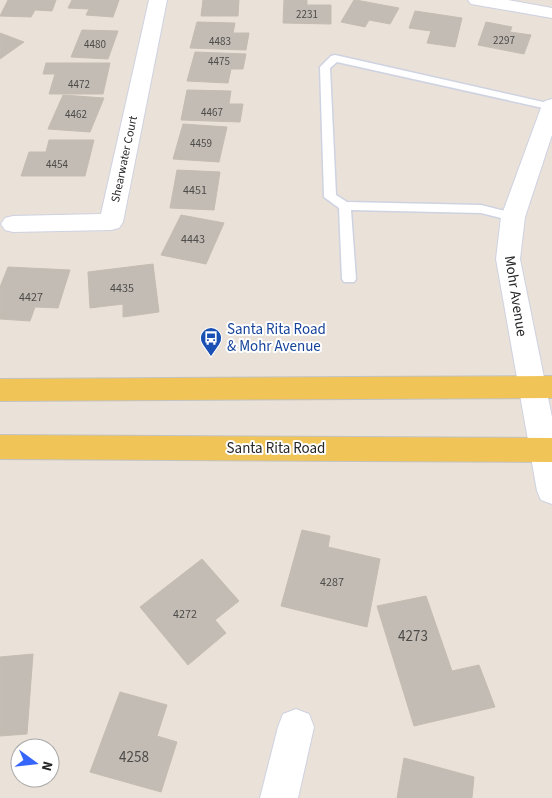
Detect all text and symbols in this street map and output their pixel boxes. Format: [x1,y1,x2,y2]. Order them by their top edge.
house number: 2231 [296,7,318,22]
house number: 2297 [493,33,515,48]
house number: 4483 [209,34,231,49]
house number: 4480 [84,37,106,52]
house number: 4475 [208,54,230,69]
house number: 4472 [68,77,90,92]
house number: 4467 [201,105,223,120]
house number: 4462 [65,107,87,122]
street label: Shearwater Court [107,114,142,204]
house number: 4459 [190,136,212,151]
house number: 4454 [46,157,68,172]
house number: 4451 [183,182,207,199]
house number: 4443 [181,231,205,248]
street label: Mohr Avenue [499,254,532,338]
house number: 4435 [110,280,134,297]
house number: 4427 [19,289,43,306]
place label: Santa Rita Road & Mohr Avenue [227,319,326,357]
bus stop icon: Santa Rita Road & Mohr Avenue [199,326,223,357]
street label: Santa Rita Road [227,438,325,459]
house number: 4287 [320,574,344,591]
house number: 4272 [173,606,197,623]
house number: 4273 [398,626,428,647]
north arrow [10,738,60,788]
house number: 4258 [119,747,149,768]
text: N [36,759,57,773]

